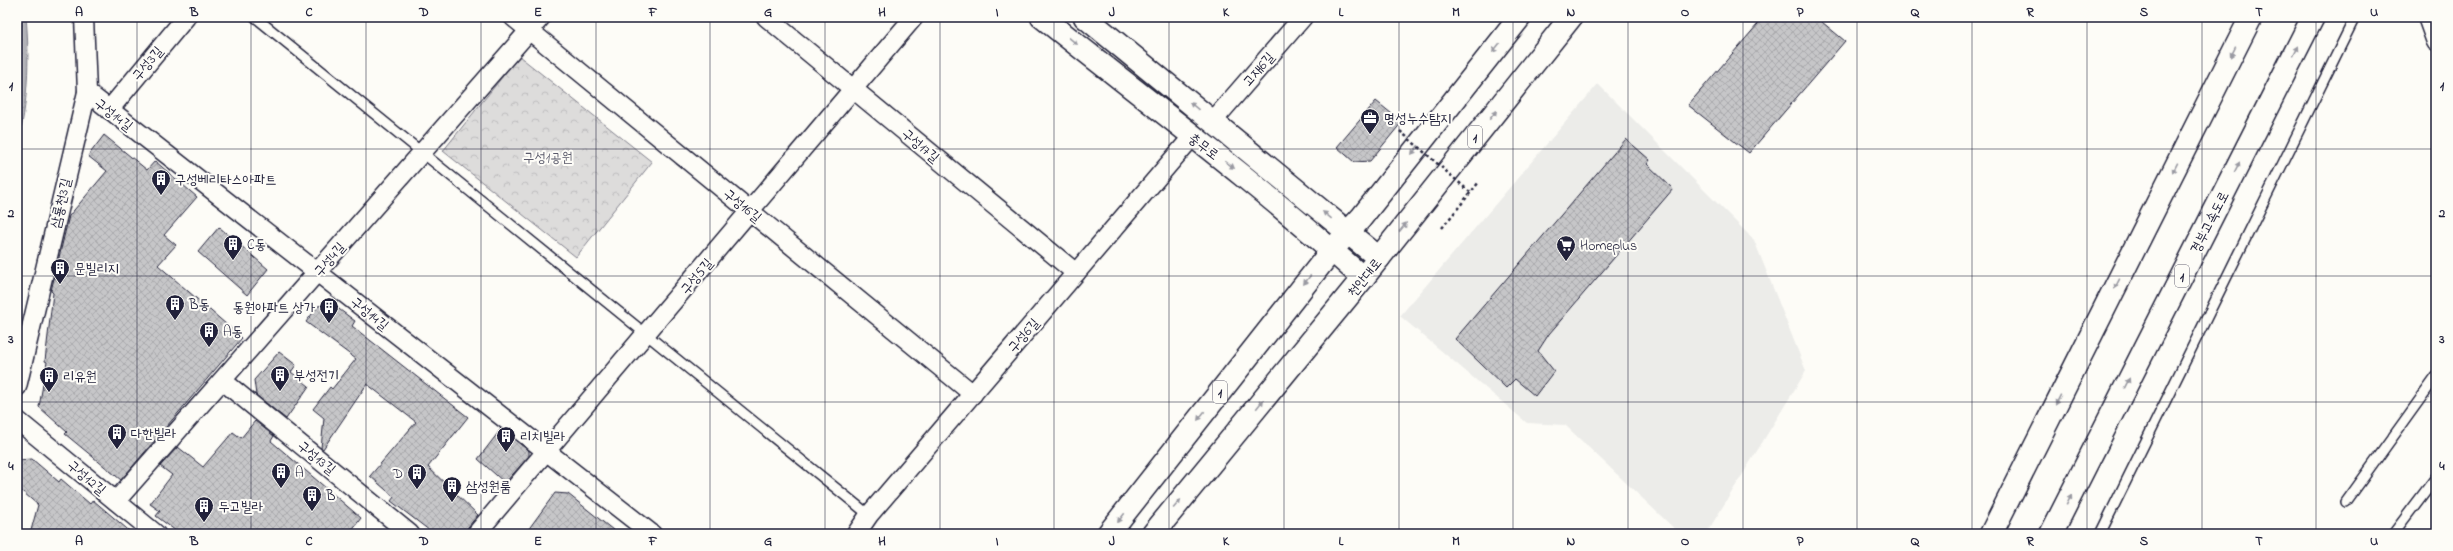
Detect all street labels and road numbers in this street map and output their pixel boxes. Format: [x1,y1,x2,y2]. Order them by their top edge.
street label: 구성3길 [127,41,169,86]
street label: 고재6길 [1238,47,1281,92]
street label: 구성14길 [89,93,137,137]
street label: 구성17길 [896,124,944,169]
road number: 1 [1468,126,1482,148]
street label: 충무로 [1183,129,1223,166]
street label: 삼룡천3길 [46,175,78,230]
street label: 구성16길 [718,184,766,229]
street label: 경부고속도로 [2186,188,2235,258]
street label: 구성4길 [309,238,352,282]
street label: 구성5길 [676,254,719,300]
street label: 천안대로 [1343,254,1388,302]
road number: 1 [2175,265,2189,287]
street label: 구성14길 [345,292,393,337]
street label: 구성6길 [1003,313,1046,358]
road number: 1 [1213,381,1227,403]
street label: 구성13길 [292,436,340,481]
street label: 구성12길 [62,456,111,501]

